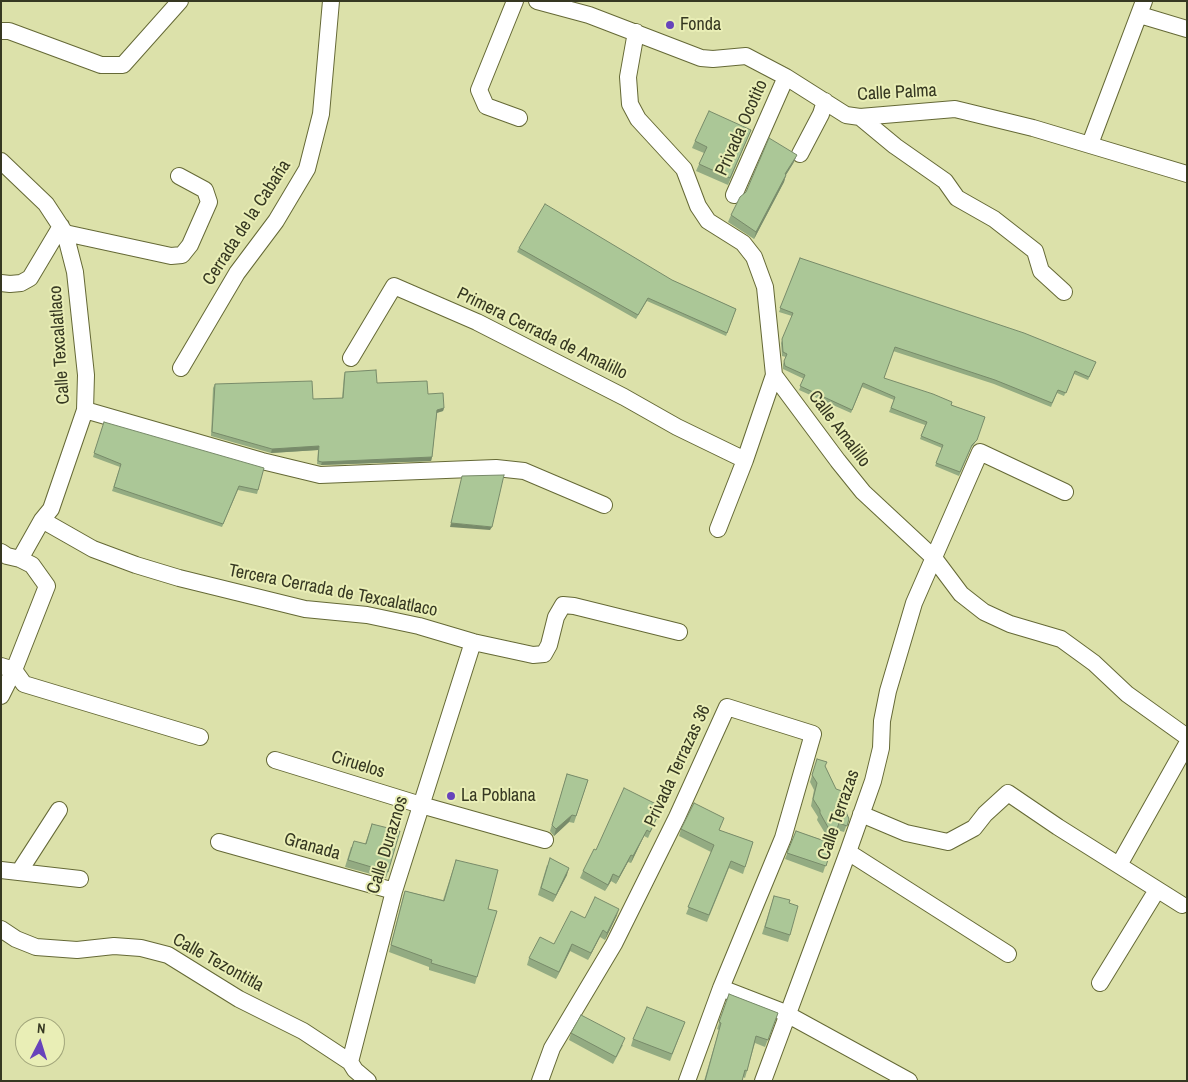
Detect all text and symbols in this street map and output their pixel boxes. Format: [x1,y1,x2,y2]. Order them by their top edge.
place label: Fonda [680,14,721,36]
marker: Fonda [664,19,676,31]
street label: Privada Ocotito [711,77,773,179]
street label: Calle Palma [857,80,937,106]
street label: Cerrada de la Cabaña [198,156,296,290]
street label: Primera Cerrada de Amalillo [453,283,631,385]
street label: Calle Texcalatlaco [45,285,75,405]
street label: Calle Amalillo [803,386,875,472]
street label: Tercera Cerrada de Texcalatlaco [227,560,439,622]
street label: Privada Terrazas 36 [640,702,716,830]
street label: Ciruelos [329,747,387,783]
street label: Calle Terrazas [813,767,865,863]
place label: La Poblana [461,785,536,807]
marker: La Poblana [445,790,457,802]
street label: Calle Duraznos [363,794,413,896]
street label: Granada [281,829,343,865]
street label: Calle Tezontitla [169,929,267,997]
north arrow [15,1017,65,1067]
text: N [36,1019,46,1037]

